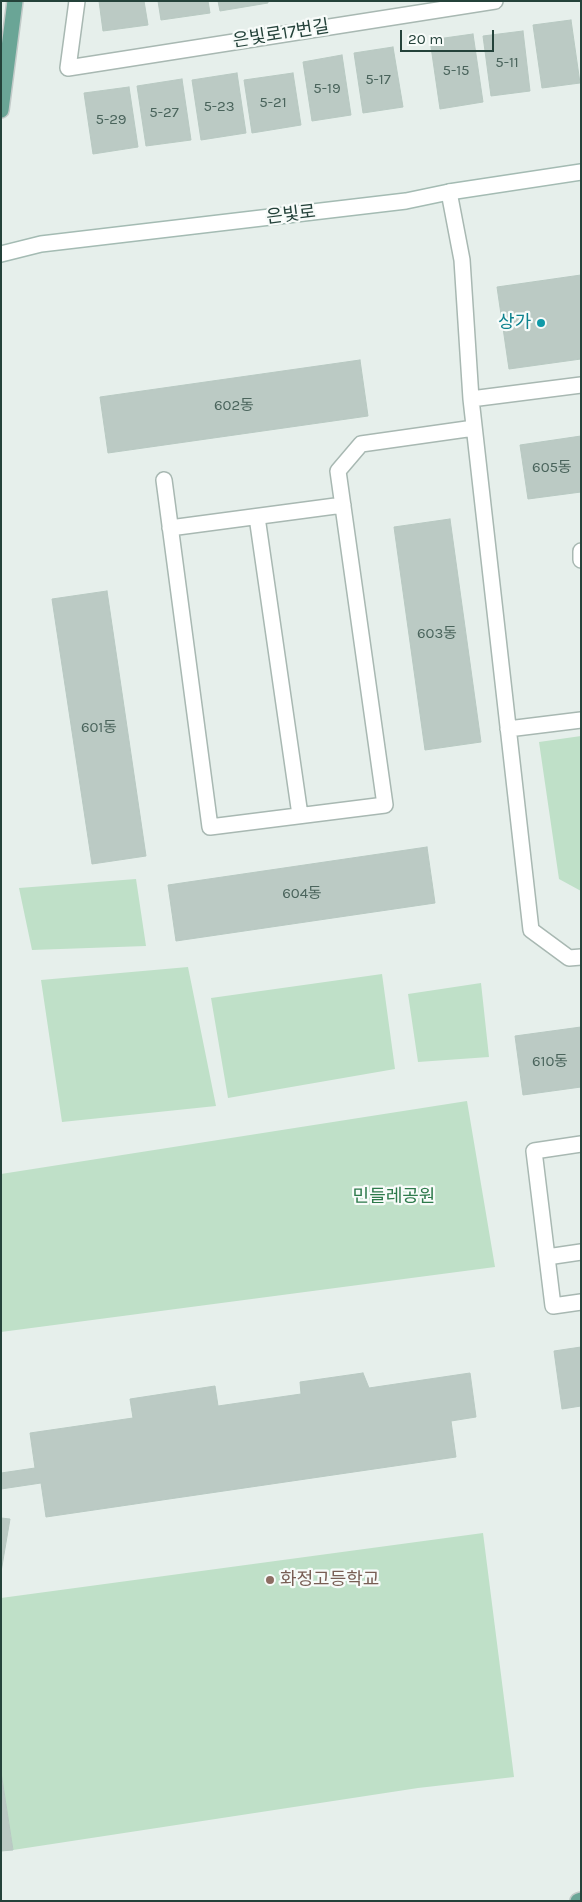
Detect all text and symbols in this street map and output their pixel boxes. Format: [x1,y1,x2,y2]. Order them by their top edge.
street label: 은빛로17번길 [231,16,331,52]
scale bar [402,20,496,52]
text: 20 m [408,30,443,48]
house number: 5-11 [495,54,519,72]
house number: 5-15 [442,62,470,80]
house number: 5-17 [365,71,391,89]
house number: 5-19 [313,80,341,98]
house number: 5-21 [259,94,287,112]
house number: 5-23 [203,98,235,116]
house number: 5-27 [149,104,179,122]
house number: 5-29 [95,111,127,129]
street label: 은빛로 [265,201,317,229]
place label: 상가 [498,312,531,334]
marker: 상가 [535,317,547,329]
house number: 602동 [214,397,254,415]
house number: 605동 [532,459,572,477]
house number: 603동 [417,625,457,643]
house number: 601동 [81,719,117,737]
house number: 604동 [282,885,322,903]
house number: 610동 [532,1053,568,1071]
park label: 민들레공원 [353,1186,435,1208]
place label: 화정고등학교 [280,1569,379,1591]
marker: 화정고등학교 [264,1574,276,1586]

